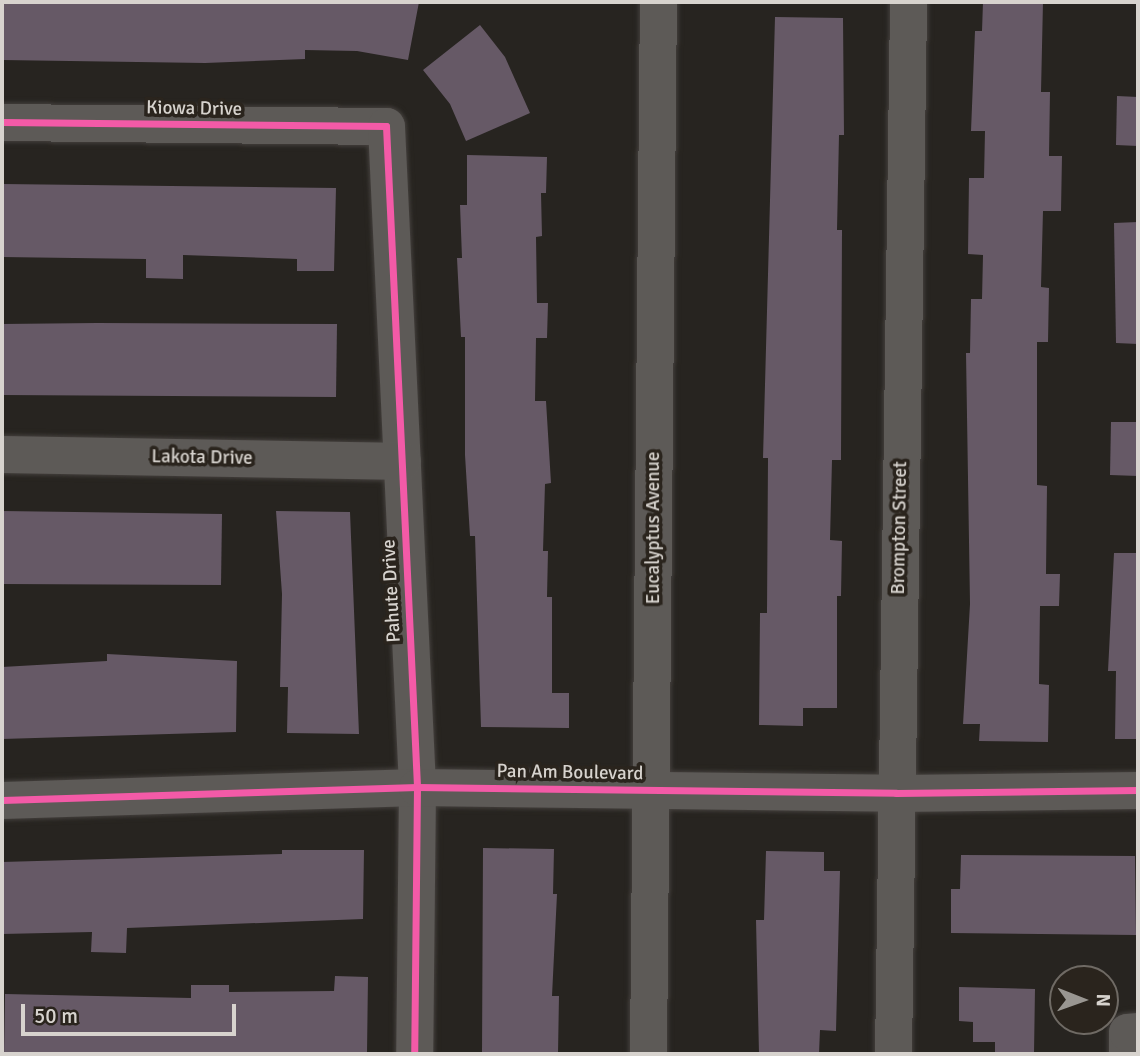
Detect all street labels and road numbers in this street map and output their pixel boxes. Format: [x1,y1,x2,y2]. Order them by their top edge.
street label: Kiowa Drive [146,97,242,121]
street label: Lakota Drive [151,446,253,470]
street label: Eucalyptus Avenue [643,452,665,604]
street label: Brompton Street [887,461,913,595]
street label: Pahute Drive [378,539,406,643]
street label: Pan Am Boulevard [496,760,644,786]

